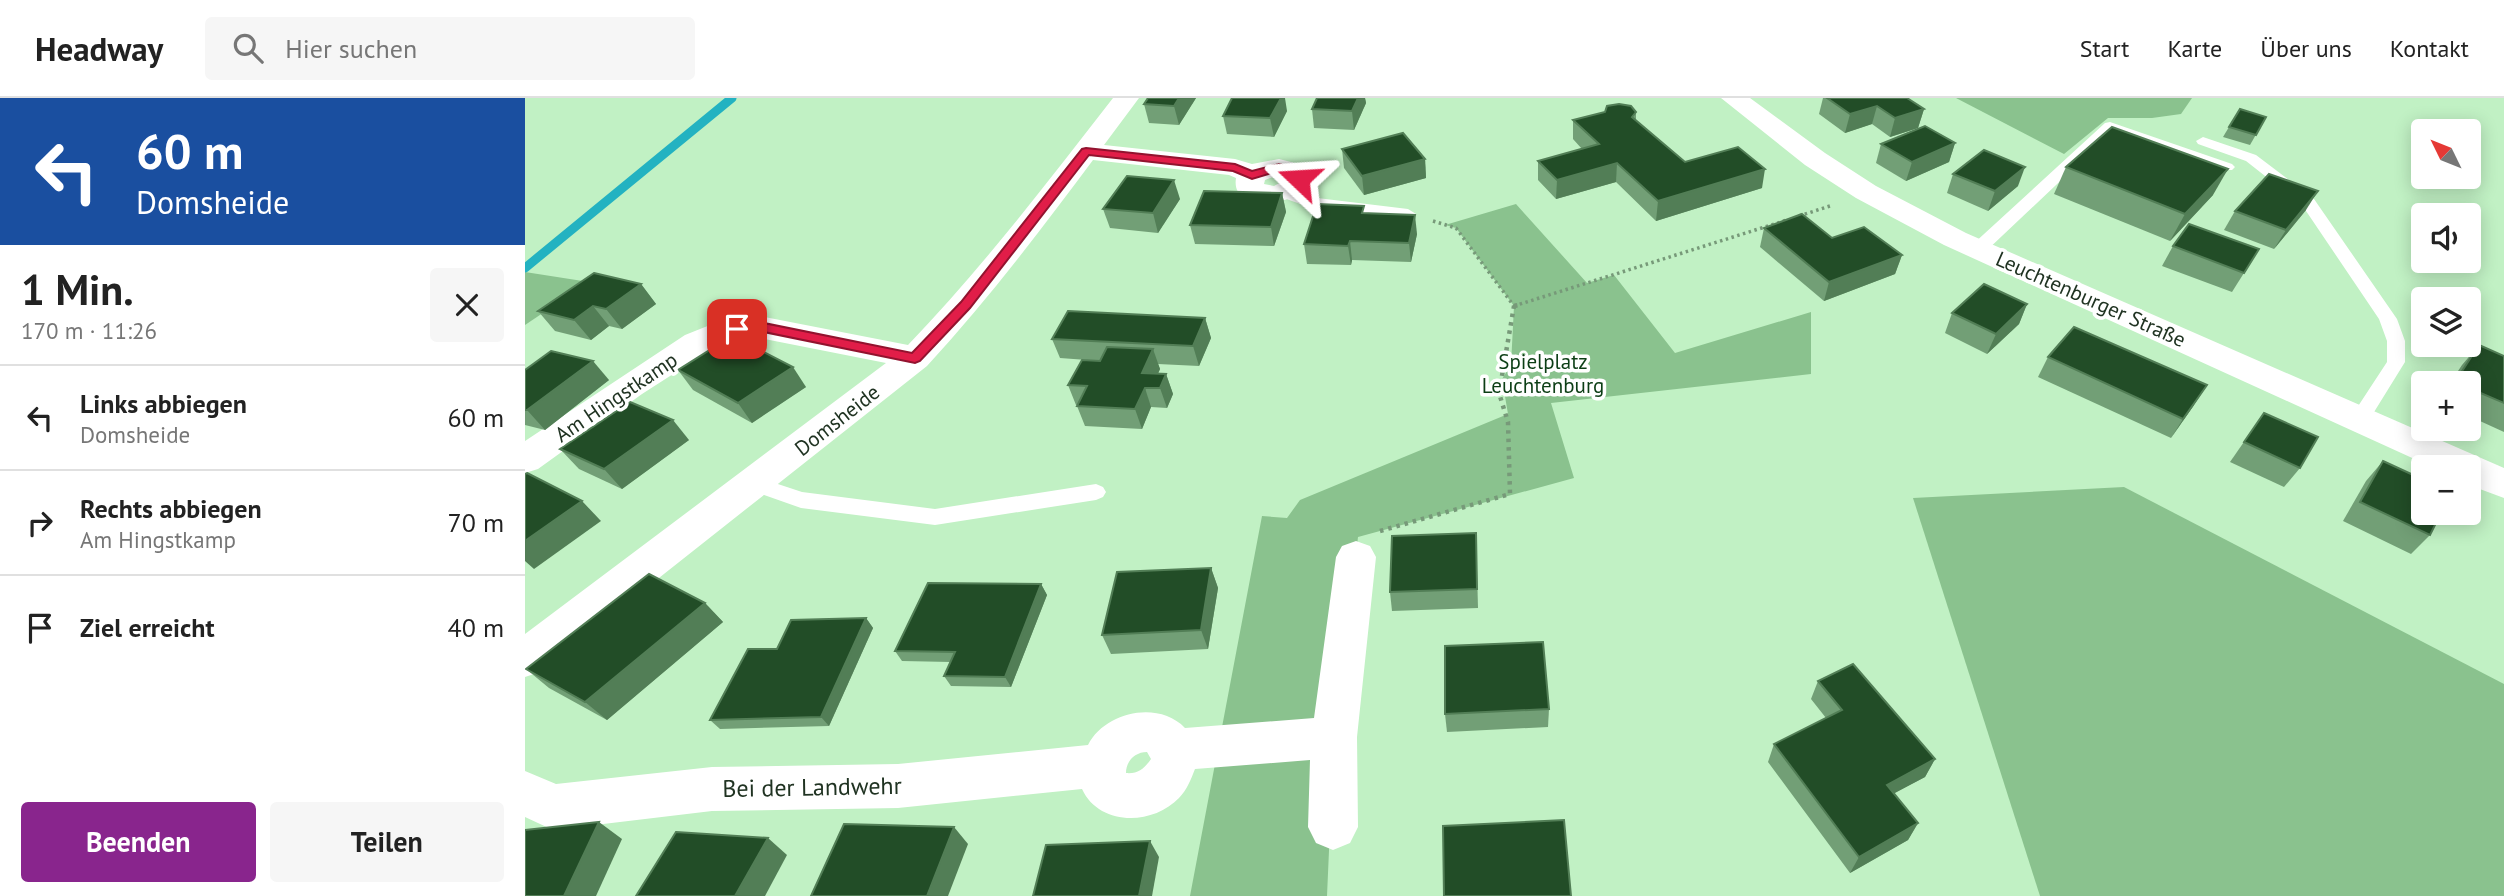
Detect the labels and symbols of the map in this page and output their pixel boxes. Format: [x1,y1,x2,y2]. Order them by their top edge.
north arrow [2411,119,2481,189]
position arrow [1262,142,1336,216]
street label: Leuchtenburger Straße [1992,245,2190,353]
pin [707,299,767,359]
street label: Am Hingstkamp [549,346,683,448]
park label: Spielplatz Leuchtenburg [1482,348,1604,399]
street label: Domsheide [789,378,885,462]
street label: Bei der Landwehr [722,770,902,804]

